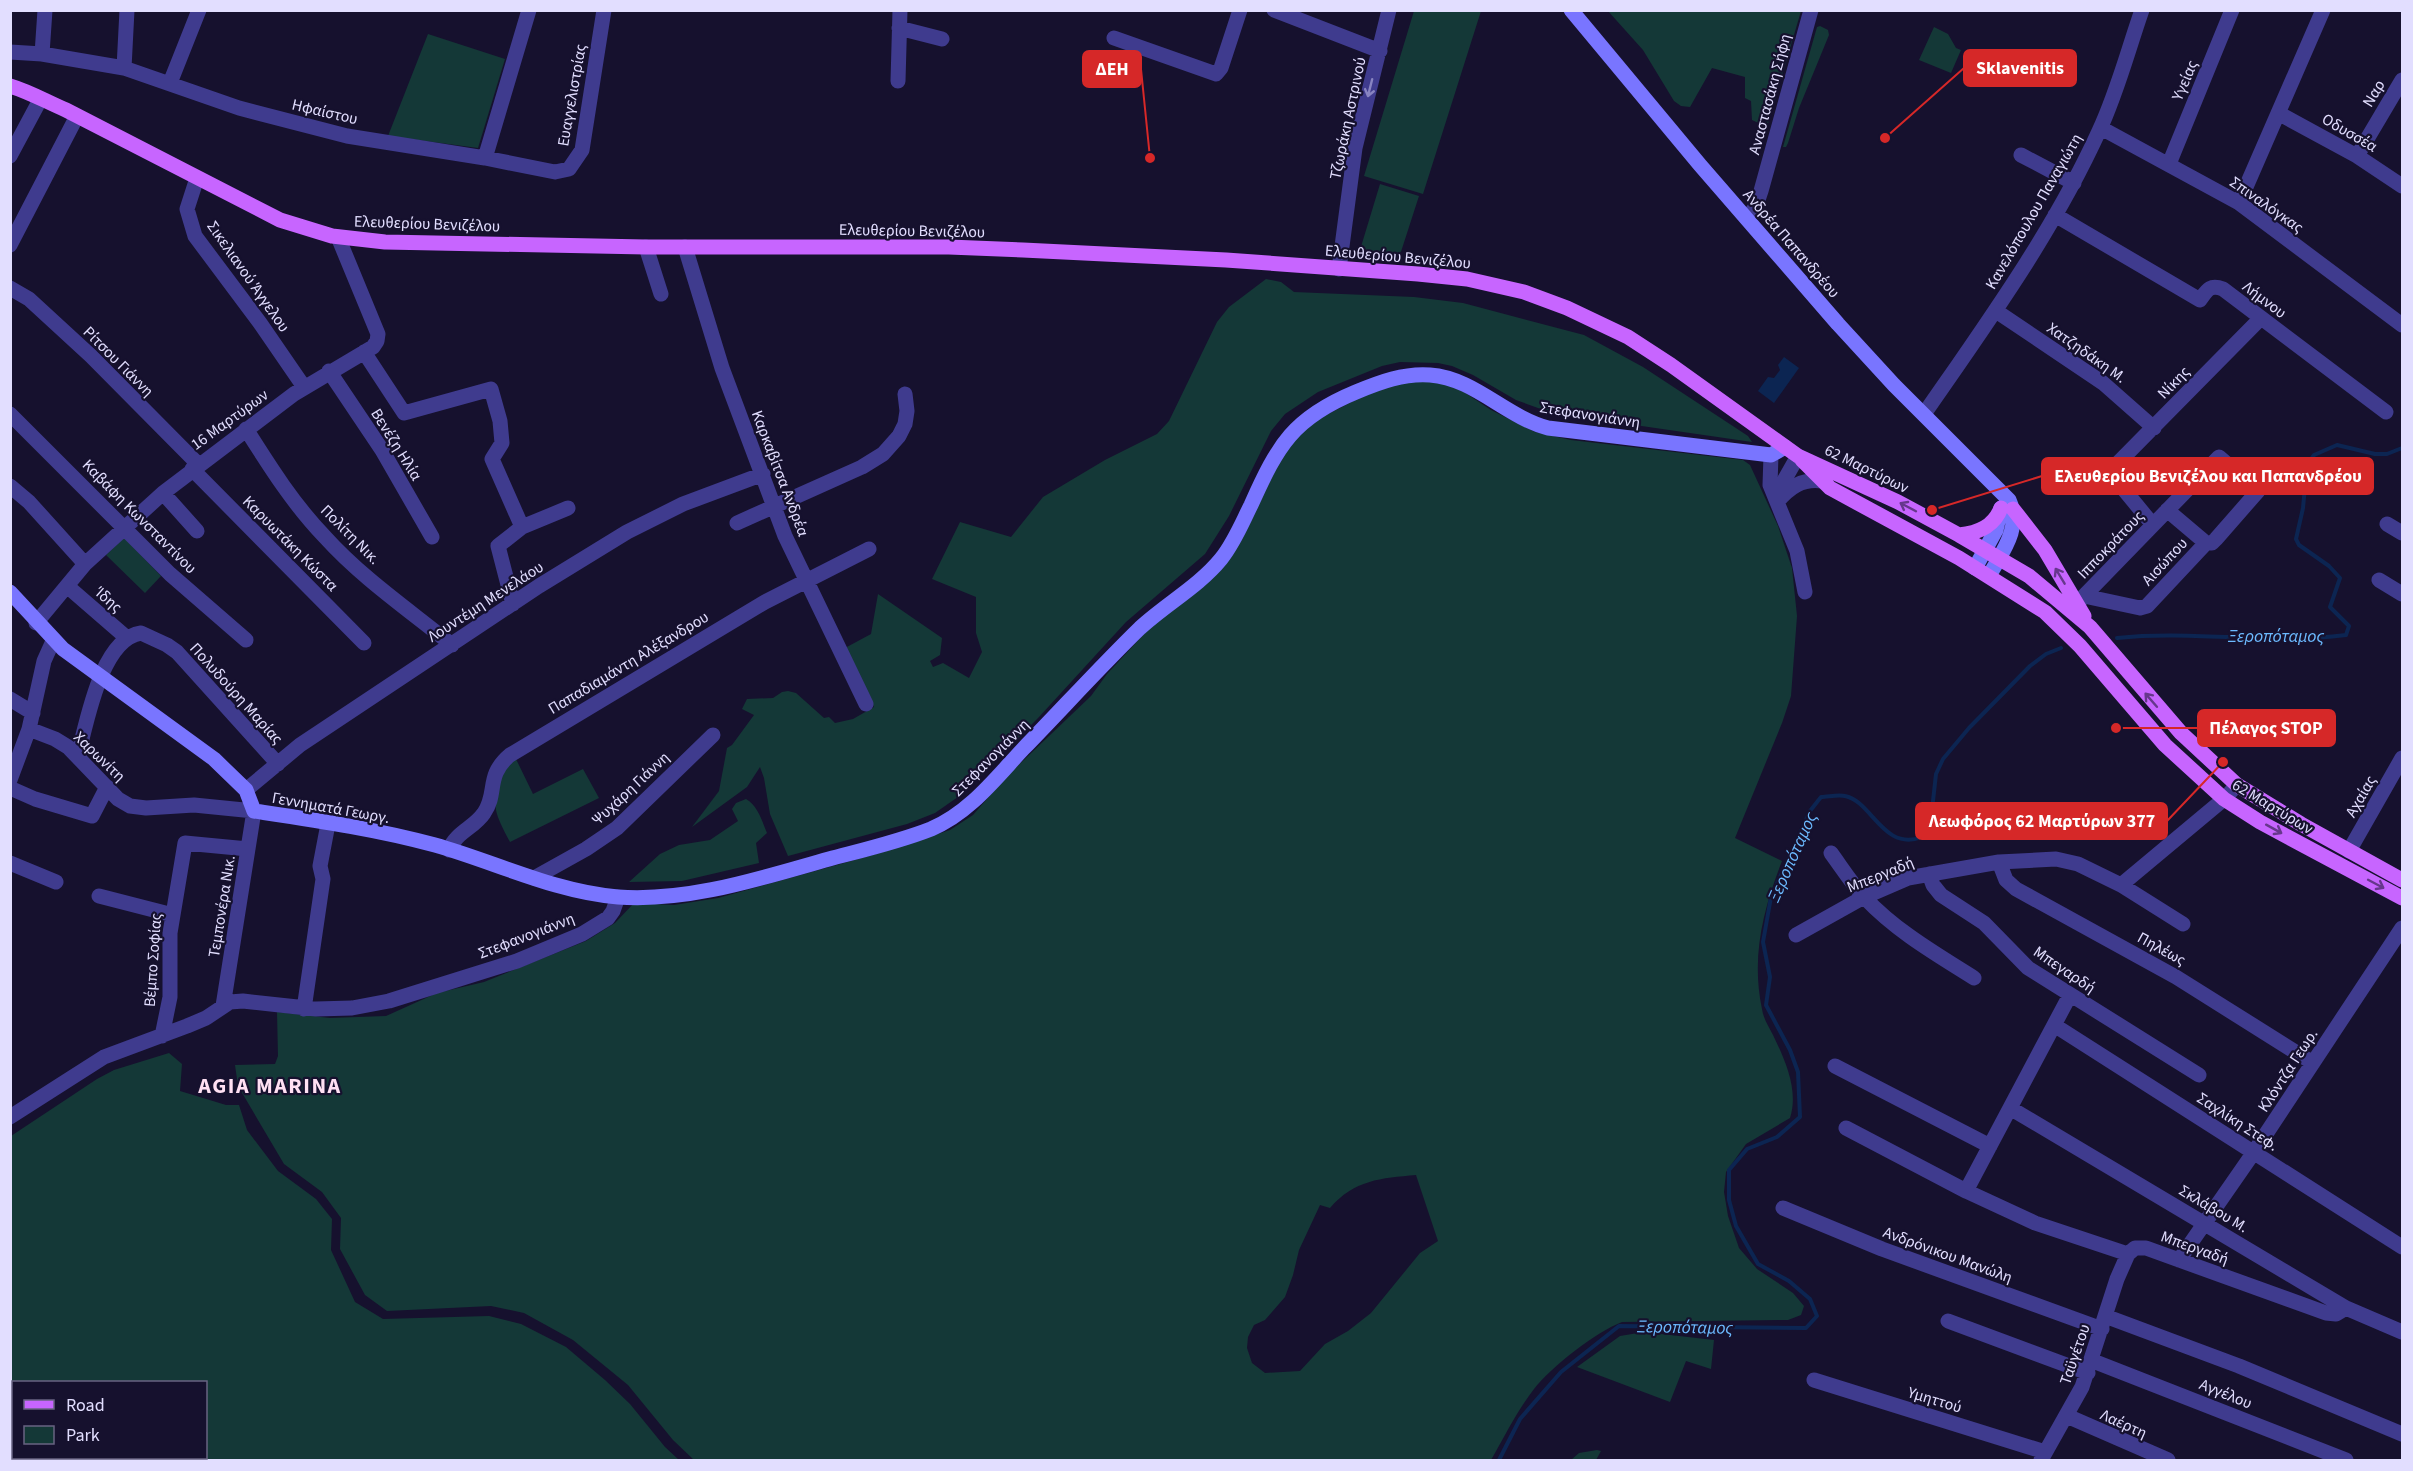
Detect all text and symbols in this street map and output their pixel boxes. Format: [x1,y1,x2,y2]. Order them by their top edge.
street label: Αναστασάκη Σήφη [1743,31,1797,157]
street label: Ευαγγελιστρίας [552,42,592,148]
callout: Sklavenitis [1964,50,2076,86]
callout: ΔΕΗ [1083,51,1141,87]
street label: Τζωράκη Αστρινού [1324,55,1372,181]
text: Sklavenitis [1976,56,2064,81]
text: ΔΕΗ [1095,57,1129,82]
street label: Υγείας [2166,57,2203,105]
street label: Ναρ [2357,76,2391,111]
one-way arrow [1364,78,1376,97]
street label: Ηφαίστου [290,94,360,130]
street label: Οδυσσέα [2318,108,2381,158]
street label: Κανελόπουλου Παναγιώτη [1980,130,2087,293]
street label: Σπιναλόγκας [2225,171,2308,238]
street label: Ανδρέα Παπανδρέου [1738,184,1845,303]
street label: Ελευθερίου Βενιζέλου [353,210,500,238]
street label: Σικελιανού Άγγελου [201,216,295,337]
street label: Ελευθερίου Βενιζέλου [839,219,985,243]
street label: Ελευθερίου Βενιζέλου [1324,240,1472,274]
street label: Λήμνου [2238,276,2291,324]
street label: Χατζηδάκη Μ. [2042,317,2131,388]
street label: Ρίτσου Γιάννη [78,322,158,402]
street label: Νίκης [2153,361,2195,404]
street label: 16 Μαρτύρων [186,384,273,455]
street label: Στεφανογιάννη [1538,396,1642,434]
street label: Βενέζη Ηλία [365,404,427,485]
street label: Καρκαβίτσα Ανδρέα [746,407,814,540]
street label: 62 Μαρτύρων [1821,439,1913,499]
street label: Καβάφη Κωνσταντίνου [77,455,201,579]
callout: Ελευθερίου Βενιζέλου και Παπανδρέου [2042,458,2373,494]
text: Ελευθερίου Βενιζέλου και Παπανδρέου [2054,464,2362,489]
street label: Καρυωτάκη Κώστα [238,491,343,596]
street label: Πολίτη Νικ. [316,500,385,569]
one-way arrow [1899,501,1917,512]
street label: Ιπποκράτους [2072,505,2149,584]
street label: Αισώπου [2137,533,2193,591]
street label: Λουντέμη Μενελάου [423,556,548,648]
one-way arrow [2054,568,2066,585]
street label: Ίδης [89,581,127,618]
street label: Παπαδιαμάντη Αλέξανδρου [544,606,713,720]
water label: Ξεροπόταμος [2227,624,2324,649]
street label: Πολυδούρη Μαρίας [185,638,288,749]
one-way arrow [2144,692,2157,708]
callout: Πέλαγος STOP [2198,710,2335,746]
street label: Στεφανογιάννη [947,714,1034,801]
text: Πέλαγος STOP [2209,716,2323,741]
street label: Χαρωνίτη [69,727,130,787]
street label: Ψυχάρη Γιάννη [587,747,675,831]
street label: Αχαίας [2340,771,2382,822]
street label: 62 Μαρτύρων [2228,774,2318,840]
street label: Γεννηματά Γεωργ. [270,787,391,829]
callout: Λεωφόρος 62 Μαρτύρων 377 [1916,803,2167,839]
water label: Ξεροπόταμος [1761,808,1824,907]
text: Λεωφόρος 62 Μαρτύρων 377 [1928,809,2155,834]
one-way arrow [2264,824,2282,835]
street label: Μπεργαδή [1844,852,1917,898]
street label: Τεμπονέρα Νικ. [203,853,241,959]
one-way arrow [2366,879,2384,890]
street label: Στεφανογιάννη [475,907,578,964]
street label: Βέμπο Σοφίας [139,912,167,1008]
street label: Πηλέως [2133,927,2190,971]
street label: Μπεγαρδή [2029,941,2100,999]
street label: Κλόντζα Γεωρ. [2253,1024,2323,1117]
district label: AGIA MARINA [197,1070,342,1102]
street label: Σαχλίκη Στεφ. [2192,1087,2282,1156]
street label: Σκλάβου Μ. [2175,1179,2252,1238]
street label: Ανδρόνικου Μανώλη [1880,1221,2015,1289]
street label: Μπεργαδή [2158,1226,2232,1270]
water label: Ξεροπόταμος [1636,1314,1734,1341]
street label: Ταϋγέτου [2054,1321,2096,1388]
street label: Αγγέλου [2196,1373,2255,1414]
legend [12,1381,207,1459]
street label: Υμηττού [1904,1381,1964,1419]
text: Road [66,1393,105,1418]
street label: Λαέρτη [2097,1404,2150,1444]
text: Park [66,1423,100,1448]

